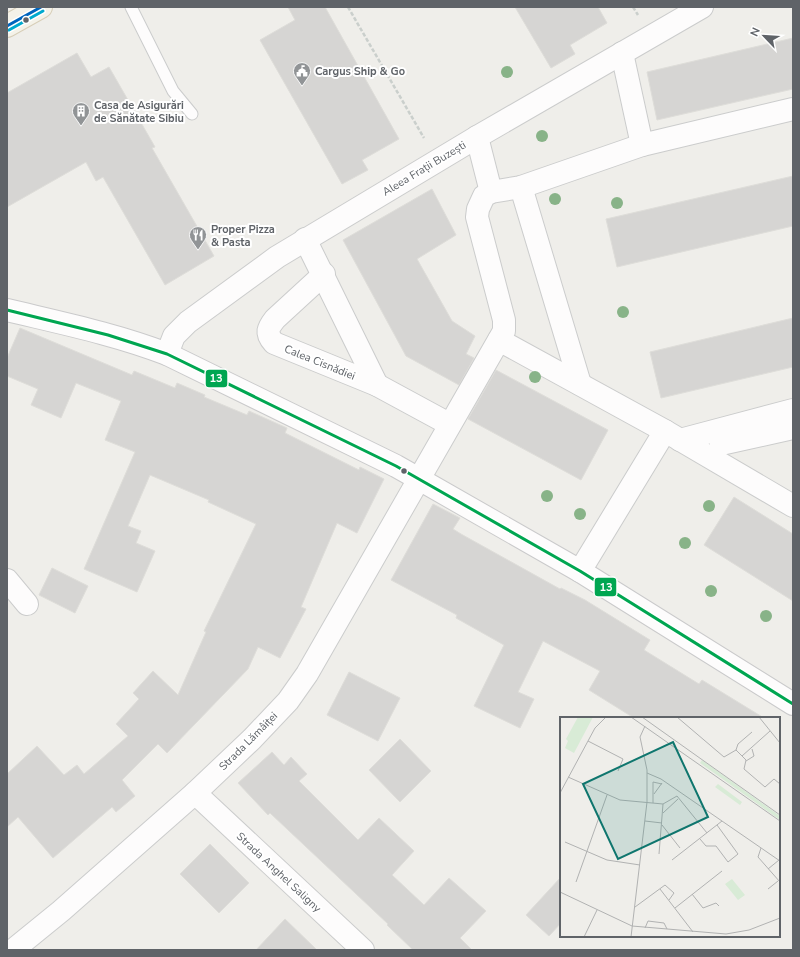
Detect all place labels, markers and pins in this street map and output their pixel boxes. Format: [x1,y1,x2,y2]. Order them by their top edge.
unlabelled marker [21,15,31,25]
public building icon: Cargus Ship & Go [292,61,312,86]
place label: Cargus Ship & Go [315,64,405,79]
place label: Casa de Asigurări de Sănătate Sibiu [94,98,184,126]
building icon: Casa de Asigurări de Sănătate Sibiu [71,101,91,126]
place label: Proper Pizza & Pasta [211,222,275,250]
restaurant icon: Proper Pizza & Pasta [188,225,208,250]
unlabelled marker [399,466,409,476]

